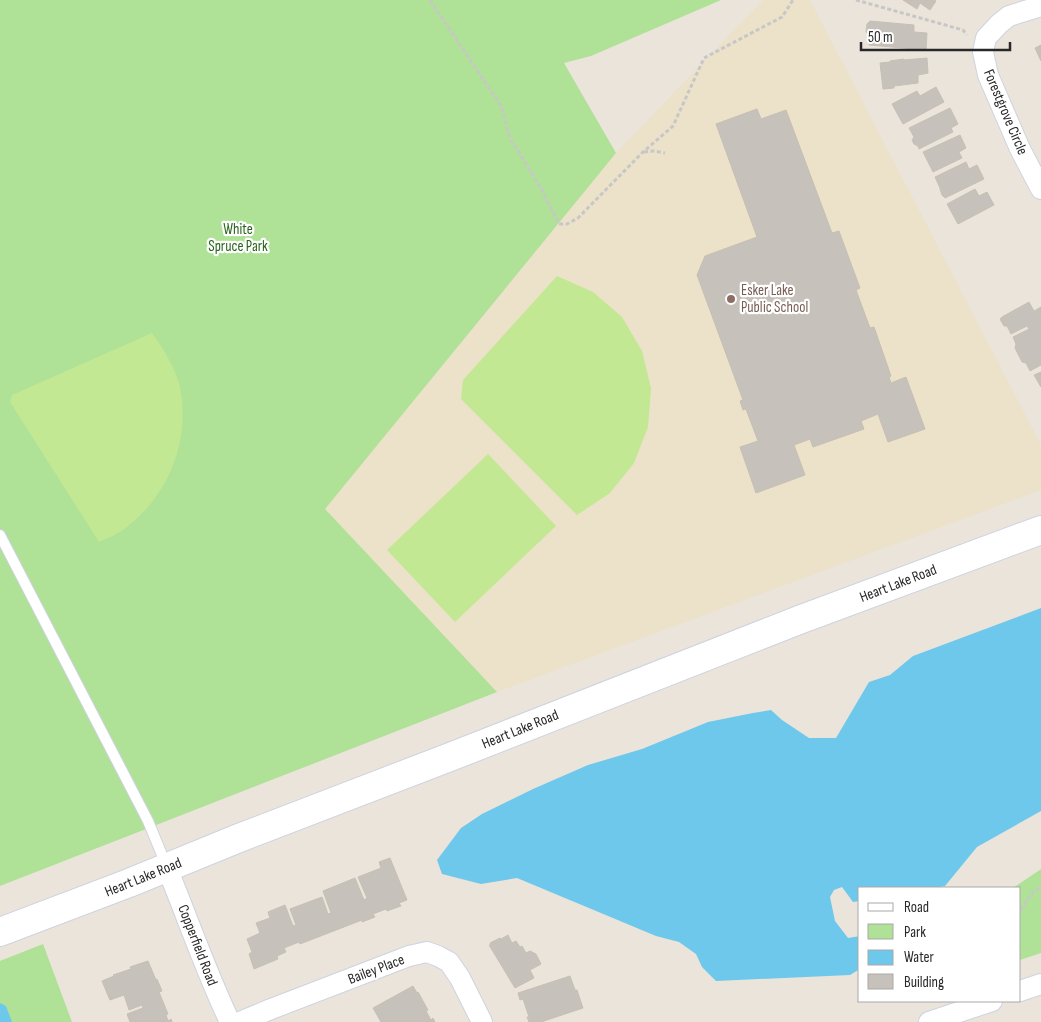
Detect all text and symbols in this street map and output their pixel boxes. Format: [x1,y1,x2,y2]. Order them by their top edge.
scale bar [861,20,1010,52]
text: 50 m [868,28,893,47]
street label: Forestgrove Circle [979,67,1032,158]
park label: White Spruce Park [208,220,268,256]
place label: Esker Lake Public School [741,281,808,317]
marker: Esker Lake Public School [725,293,737,305]
street label: Heart Lake Road [857,560,939,607]
street label: Heart Lake Road [479,705,561,753]
street label: Heart Lake Road [102,853,184,901]
legend [858,887,1021,1002]
text: Road [904,898,929,917]
street label: Copperfield Road [173,902,222,988]
text: Park [904,923,926,942]
text: Water [904,948,935,967]
street label: Bailey Place [345,950,407,989]
text: Building [904,973,944,992]

